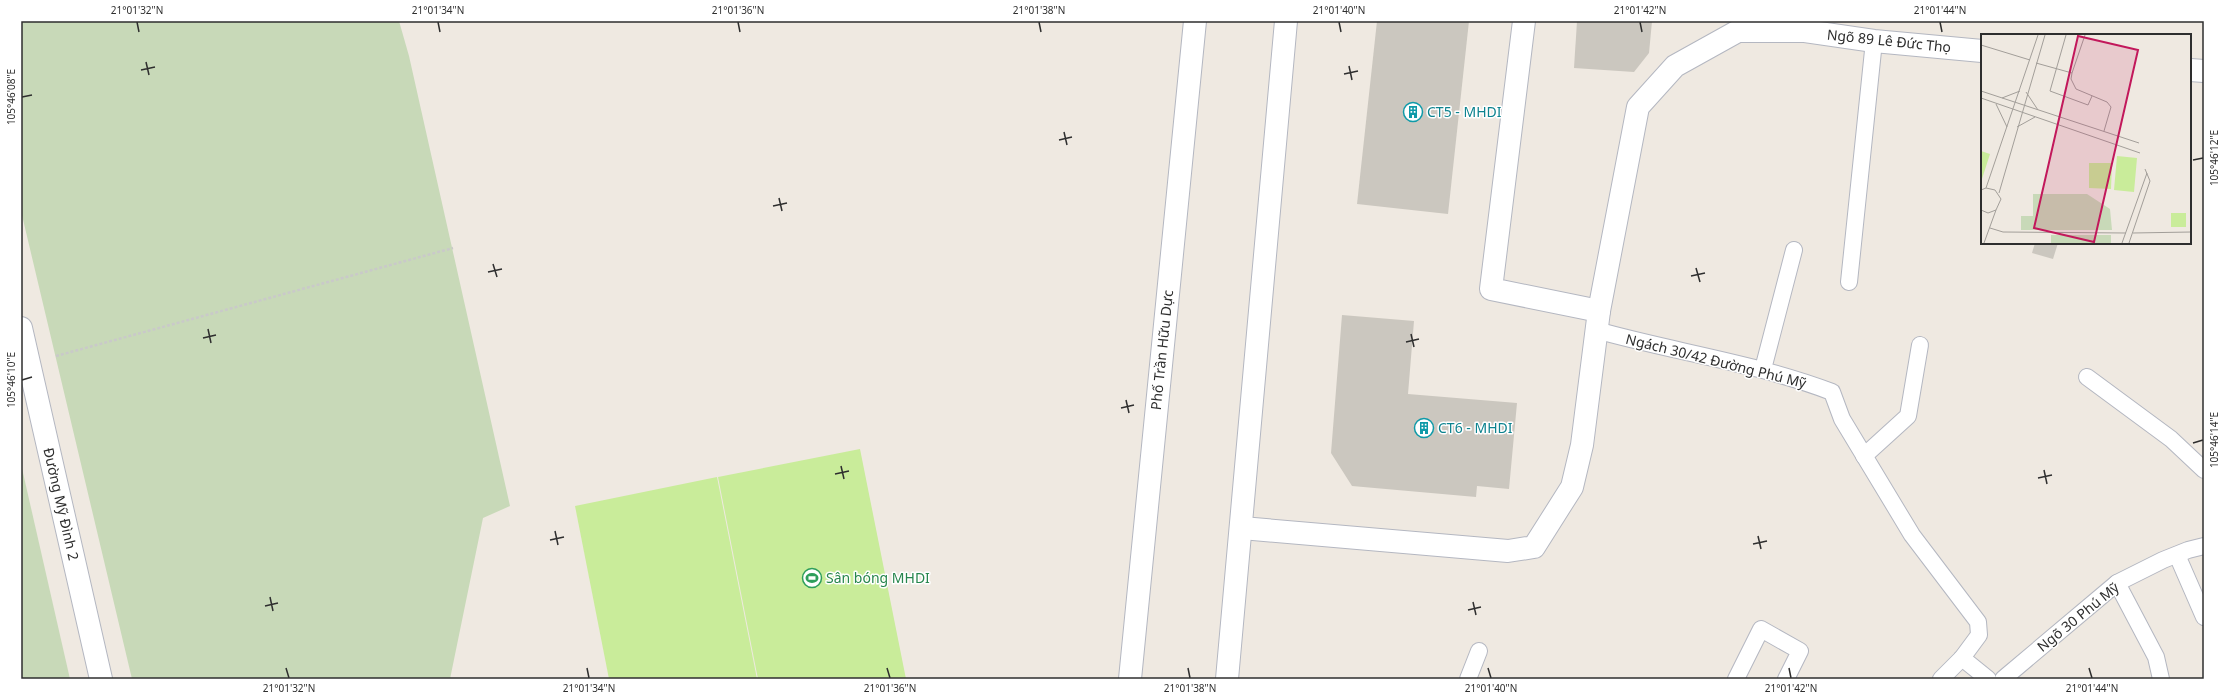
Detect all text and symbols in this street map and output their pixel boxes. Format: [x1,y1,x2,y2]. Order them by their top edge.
text: 21°01'32"N [111,3,163,17]
text: 21°01'34"N [412,3,464,17]
text: 21°01'36"N [712,3,764,17]
text: 21°01'38"N [1013,3,1065,17]
text: 21°01'40"N [1313,3,1365,17]
text: 21°01'42"N [1614,3,1666,17]
text: 21°01'44"N [1914,3,1966,17]
street label: Ngõ 89 Lê Đức Thọ [1826,25,1952,56]
inset map [1981,34,2191,244]
text: 105°46'08"E [4,69,18,125]
building icon: CT5 - MHDI [1402,101,1424,123]
place label: CT5 - MHDI [1427,102,1502,121]
text: 105°46'12"E [2207,130,2221,186]
street label: Phố Trần Hữu Dực [1146,289,1177,411]
street label: Ngách 30/42 Đường Phú Mỹ [1624,329,1809,392]
text: 105°46'10"E [4,352,18,408]
text: 105°46'14"E [2207,412,2221,468]
building icon: CT6 - MHDI [1413,417,1435,439]
place label: CT6 - MHDI [1438,418,1513,437]
street label: Đường Mỹ Đình 2 [39,446,84,562]
sports icon: Sân bóng MHDI [801,567,823,589]
place label: Sân bóng MHDI [826,568,930,587]
street label: Ngõ 30 Phú Mỹ [2033,577,2123,656]
text: 21°01'32"N [263,681,315,695]
text: 21°01'34"N [563,681,615,695]
text: 21°01'36"N [864,681,916,695]
text: 21°01'38"N [1164,681,1216,695]
text: 21°01'40"N [1465,681,1517,695]
text: 21°01'42"N [1765,681,1817,695]
text: 21°01'44"N [2066,681,2118,695]

